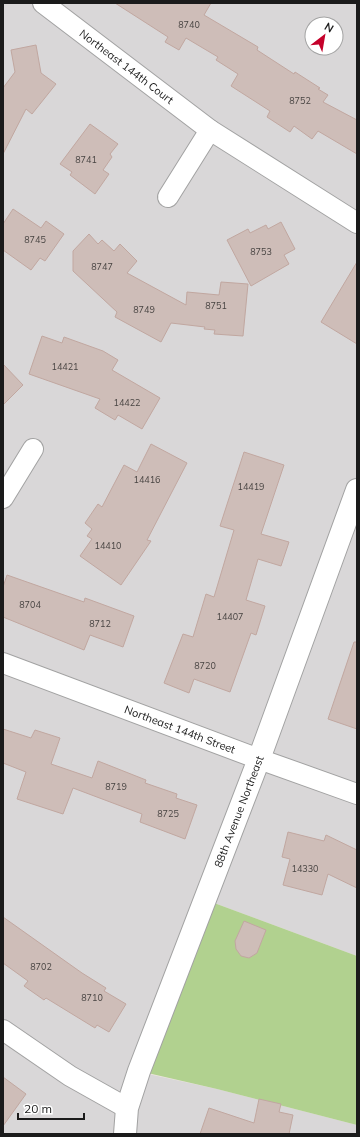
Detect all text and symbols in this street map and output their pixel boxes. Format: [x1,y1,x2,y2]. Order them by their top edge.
north arrow [304,16,344,56]
house number: 8740 [178,19,200,30]
text: N [322,19,336,36]
street label: Northeast 144th Court [77,26,177,107]
house number: 8752 [289,95,311,106]
house number: 8741 [75,154,97,165]
house number: 8745 [24,234,46,245]
house number: 8753 [250,246,272,257]
house number: 8747 [91,261,113,272]
house number: 8751 [205,300,227,311]
house number: 8749 [133,304,155,315]
house number: 14421 [51,361,79,372]
house number: 14422 [113,397,141,408]
house number: 14416 [133,474,161,485]
house number: 14419 [237,481,265,492]
house number: 14410 [94,540,122,551]
house number: 8704 [19,599,41,610]
house number: 14407 [216,611,244,622]
house number: 8712 [89,618,111,629]
house number: 8720 [194,660,216,671]
street label: Northeast 144th Street [123,702,237,757]
street label: 88th Avenue Northeast [211,754,267,869]
house number: 8719 [105,781,127,792]
house number: 8725 [157,808,179,819]
house number: 14330 [291,863,319,874]
house number: 8702 [30,961,52,972]
house number: 8710 [81,992,103,1003]
scale bar [18,1095,84,1121]
text: 20 m [24,1101,52,1116]

